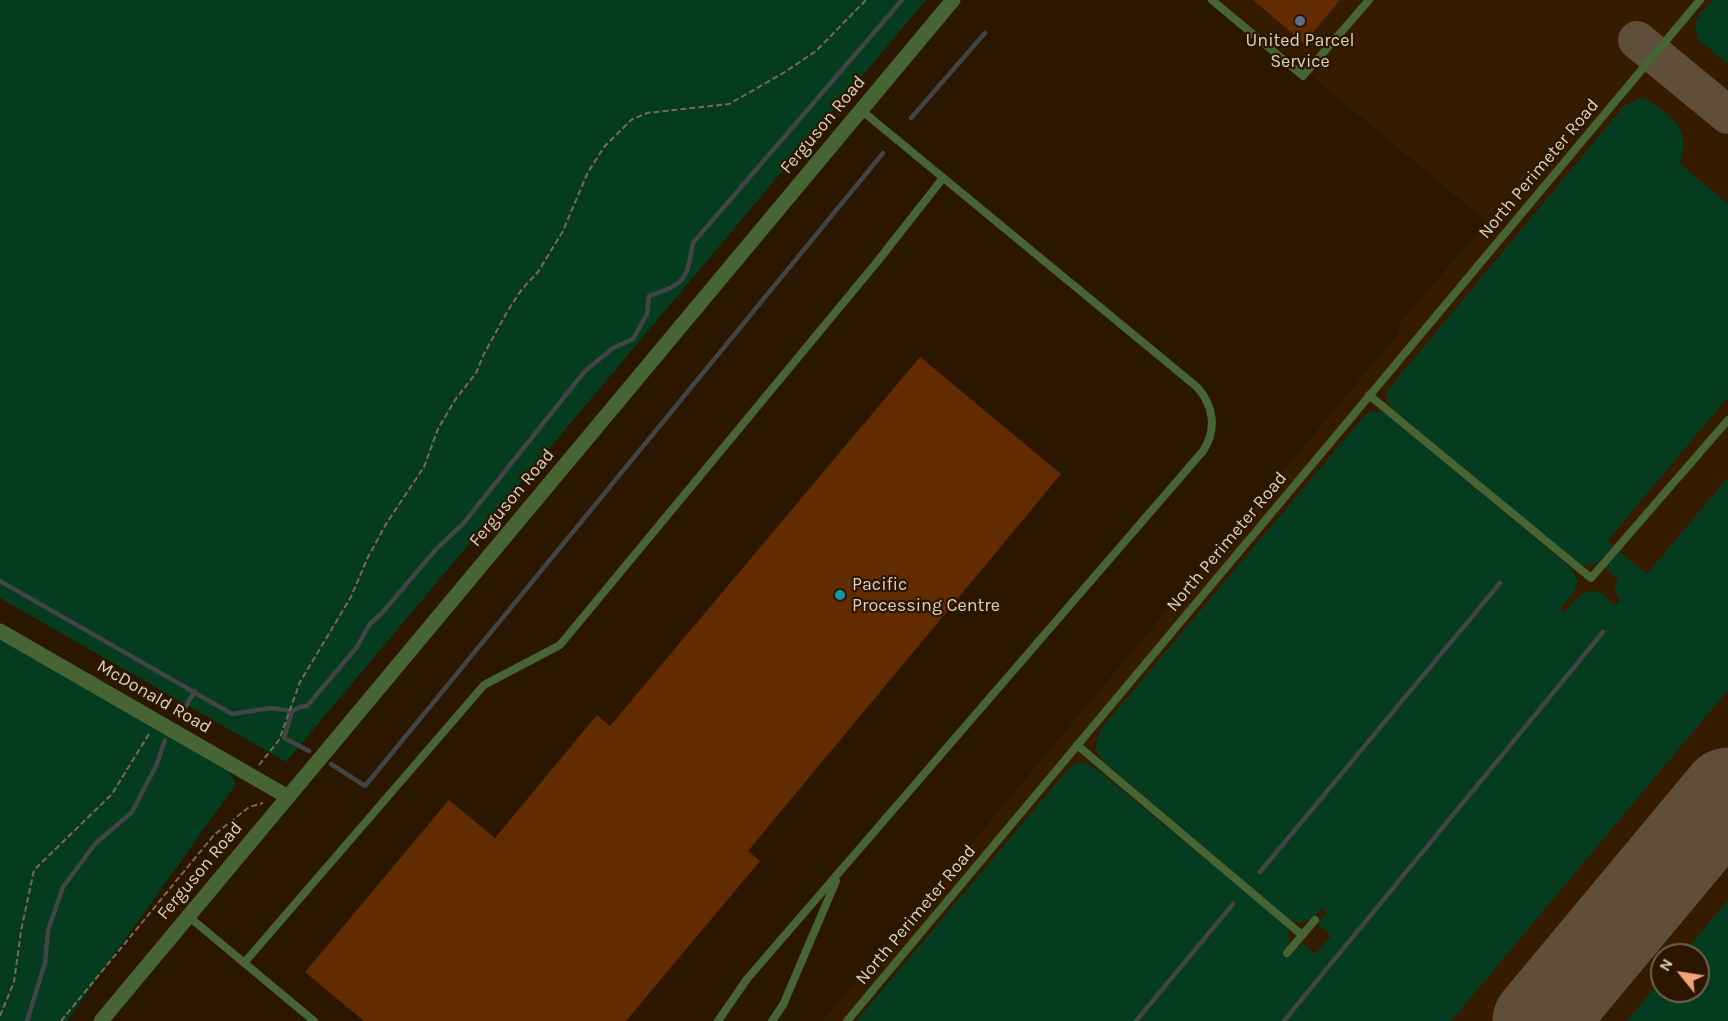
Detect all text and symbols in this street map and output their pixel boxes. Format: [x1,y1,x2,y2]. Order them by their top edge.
marker: United Parcel Service [1293,14,1307,28]
place label: United Parcel Service [1246,30,1354,72]
street label: Ferguson Road [776,72,870,178]
street label: North Perimeter Road [1474,95,1604,243]
street label: Ferguson Road [465,445,559,551]
street label: North Perimeter Road [1162,468,1292,616]
place label: Pacific Processing Centre [852,574,1000,616]
marker: Pacific Processing Centre [833,588,847,602]
street label: McDonald Road [93,656,215,738]
street label: Ferguson Road [153,818,247,924]
street label: North Perimeter Road [851,841,981,989]
north arrow [1650,943,1710,1003]
text: N [1655,955,1677,974]

